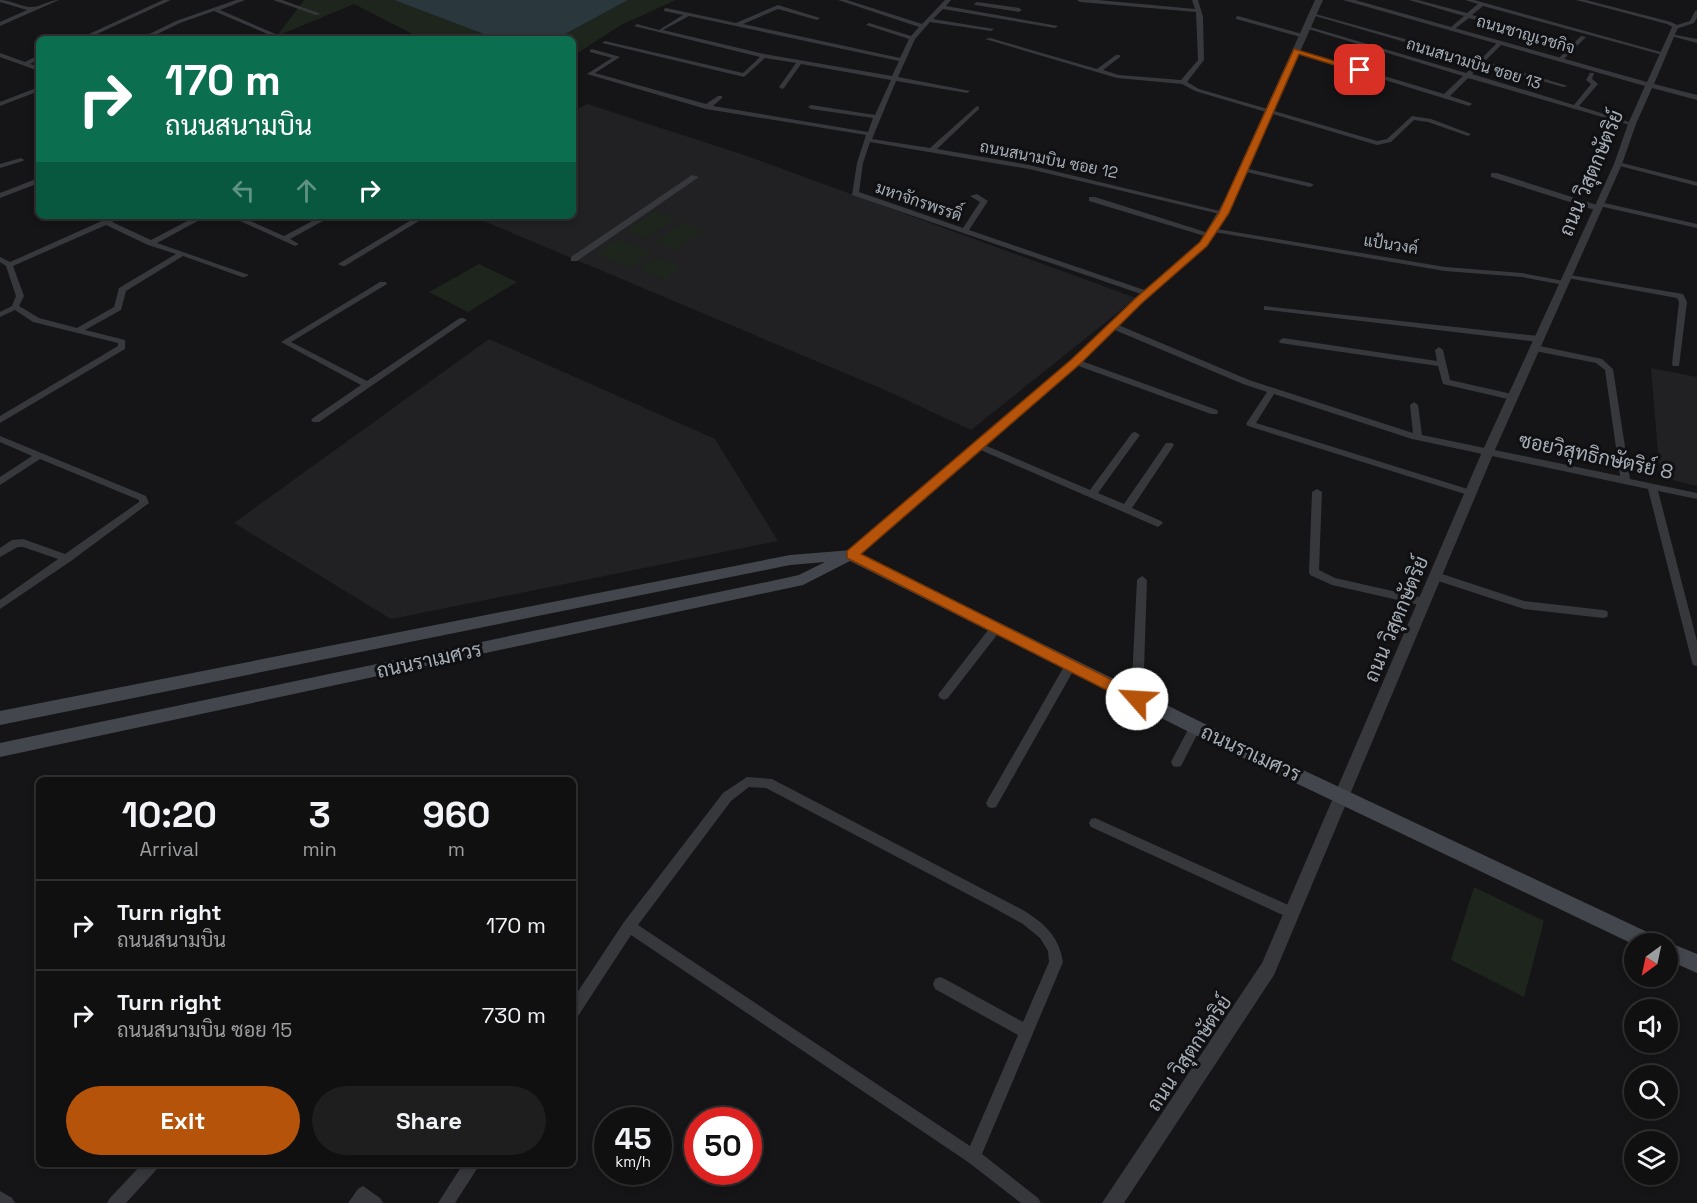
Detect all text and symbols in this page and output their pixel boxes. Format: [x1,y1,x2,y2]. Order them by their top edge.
street label: ถนนชาญเวชกิจ [1474,10,1577,59]
street label: ถนนสนามบิน ซอย 13 [1404,33,1544,94]
pin [1334,44,1385,95]
icon: arrive [1343,53,1376,86]
text: 170 m [165,54,281,107]
icon: right [66,60,144,138]
street label: ถนน วิสุตกษัตริย์ [1552,106,1630,240]
text: ถนนสนามบิน [165,108,312,143]
street label: ถนนสนามบิน ซอย 12 [978,136,1120,183]
street label: มหาจักรพรรดิ์ [873,173,966,226]
icon: left [227,174,260,207]
icon: ahead [290,174,323,207]
icon: right [353,174,386,207]
street label: แป้นวงค์ [1362,228,1420,259]
street label: ซอยวิสุทธิกษัตริย์ 8 [1516,426,1676,486]
street label: ถนน วิสุตกษัตริย์ [1357,552,1435,686]
street label: ถนนราเมศวร [374,636,484,684]
position arrow [1105,667,1169,731]
street label: ถนนราเมศวร [1197,719,1305,787]
text: 10:20 [122,792,217,838]
text: 3 [309,792,331,838]
text: 960 [422,792,490,838]
text: Arrival [139,836,199,862]
text: min [302,836,337,862]
text: m [448,836,465,862]
text: Turn right [117,898,222,926]
icon: right [66,909,99,942]
text: 170 m [486,911,546,939]
text: ถนนสนามบิน [117,927,226,953]
north arrow [1624,933,1678,987]
map controls [1624,933,1678,1185]
text: Turn right [117,988,222,1016]
street label: ถนน วิสุตกษัตริย์ [1140,989,1238,1117]
icon: right [66,999,99,1032]
button: sound [1624,999,1678,1053]
text: 730 m [482,1001,546,1029]
text: ถนนสนามบิน ซอย 15 [117,1017,292,1043]
button: search [1624,1065,1678,1119]
button: Exit [66,1086,300,1155]
button: Share [312,1086,546,1155]
speed limit sign: 50 [684,1107,762,1185]
text: 45 [614,1119,652,1158]
button: layers [1624,1131,1678,1185]
text: km/h [615,1152,651,1171]

